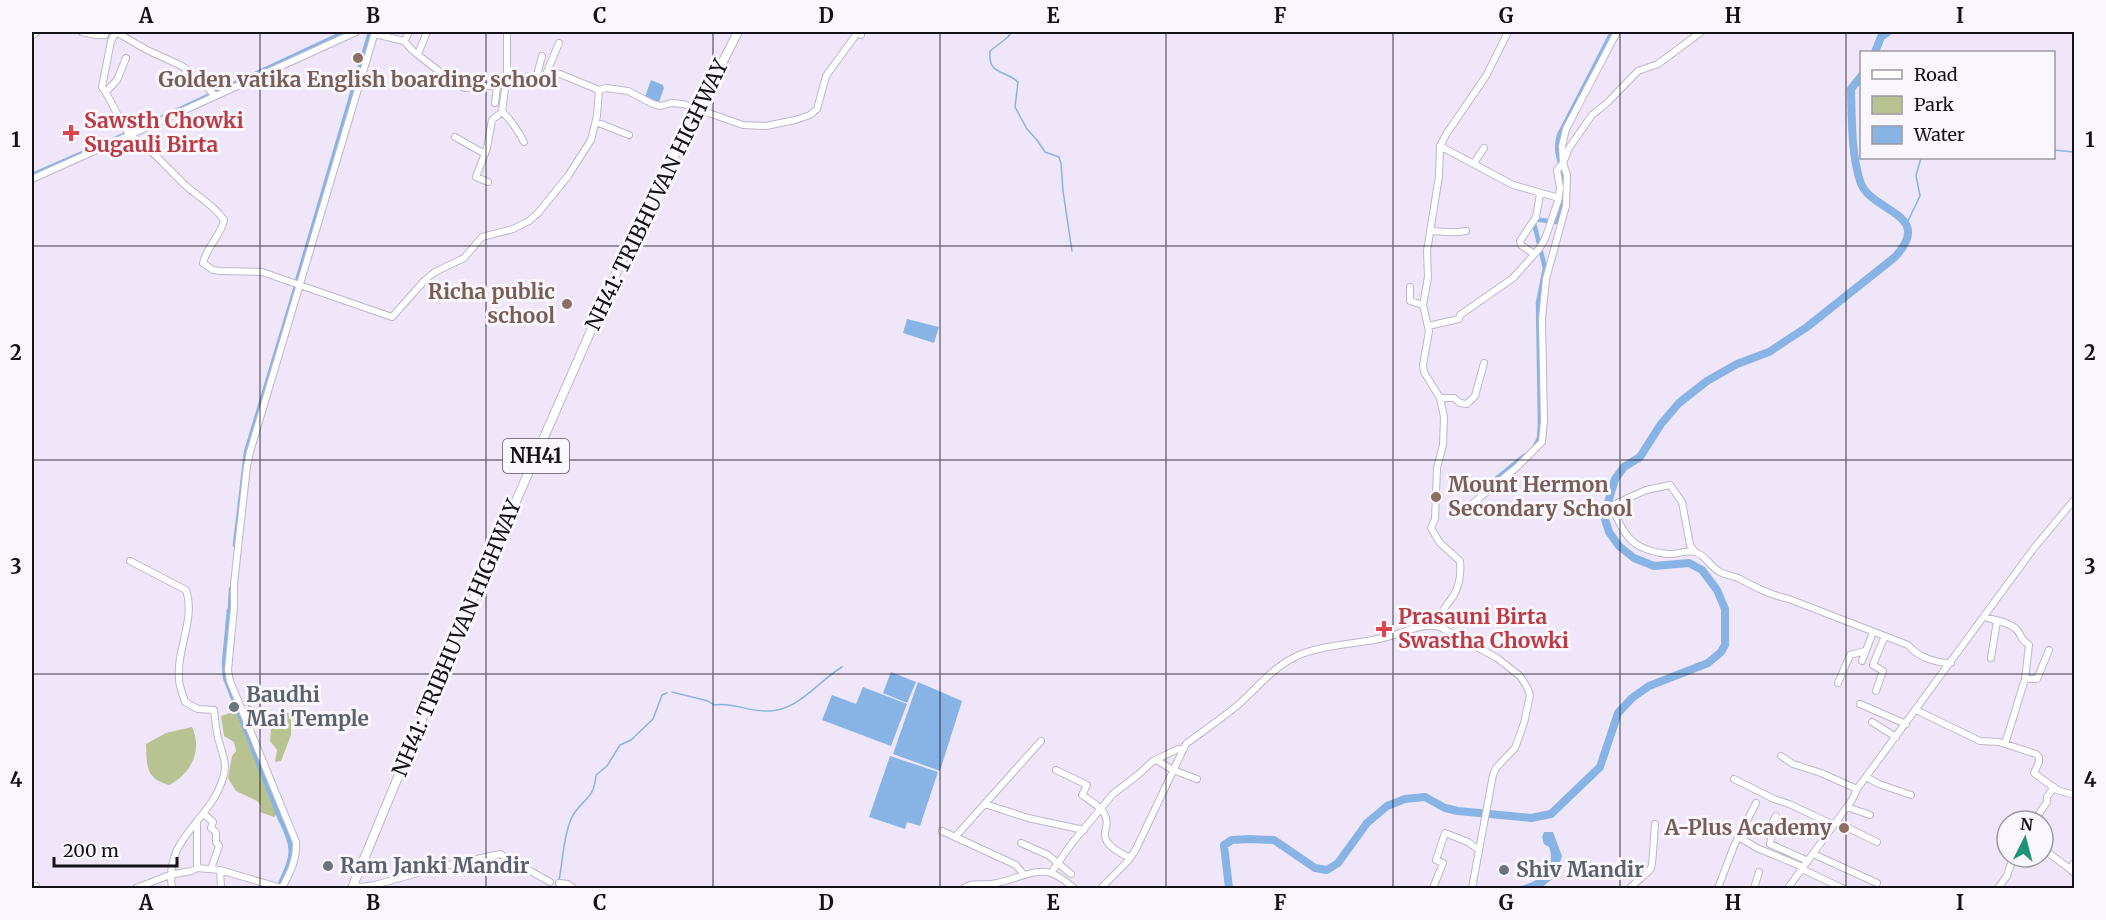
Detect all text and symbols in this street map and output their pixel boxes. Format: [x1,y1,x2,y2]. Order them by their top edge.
text: A [138,3,154,28]
text: B [366,3,380,28]
text: C [593,3,607,28]
text: D [818,3,834,28]
text: E [1046,3,1060,28]
text: F [1274,3,1287,28]
text: G [1499,3,1514,28]
text: H [1725,3,1741,28]
text: I [1956,3,1964,28]
marker: Golden vatika English boarding school [351,51,365,65]
legend [1860,51,2055,159]
street label: NH41: TRIBHUVAN HIGHWAY [579,55,734,335]
text: Road [1914,63,1958,86]
place label: Golden vatika English boarding school [158,66,558,93]
text: Park [1914,93,1955,116]
place label: Sawsth Chowki Sugauli Birta [84,107,244,158]
text: Water [1913,123,1965,146]
marker: Sawsth Chowki Sugauli Birta [62,124,80,142]
text: 1 [11,127,21,152]
text: 1 [2085,127,2095,152]
place label: Richa public school [428,278,555,329]
marker: Richa public school [560,297,574,311]
text: 2 [10,340,22,365]
text: 2 [2084,340,2096,365]
road number: NH41 [503,439,569,473]
place label: Mount Hermon Secondary School [1448,471,1633,522]
marker: Mount Hermon Secondary School [1429,490,1443,504]
street label: NH41: TRIBHUVAN HIGHWAY [386,495,527,780]
text: 3 [10,554,22,579]
text: 3 [2084,554,2096,579]
place label: Prasauni Birta Swastha Chowki [1398,603,1569,654]
marker: Prasauni Birta Swastha Chowki [1375,620,1393,638]
place label: Baudhi Mai Temple [246,681,369,732]
marker: Baudhi Mai Temple [227,700,241,714]
text: 4 [10,767,23,792]
text: 4 [2084,767,2097,792]
north arrow [1995,809,2055,869]
text: N [2019,813,2034,835]
place label: A-Plus Academy [1664,814,1833,841]
marker: A-Plus Academy [1837,821,1851,835]
scale bar [54,830,177,868]
text: 200 m [63,839,119,862]
place label: Ram Janki Mandir [340,852,530,879]
place label: Shiv Mandir [1516,856,1644,883]
marker: Ram Janki Mandir [321,859,335,873]
marker: Shiv Mandir [1497,863,1511,877]
text: A [138,890,154,915]
text: B [366,890,380,915]
text: C [593,890,607,915]
text: D [818,890,834,915]
text: E [1046,890,1060,915]
text: F [1274,890,1287,915]
text: G [1499,890,1514,915]
text: H [1725,890,1741,915]
text: I [1956,890,1964,915]

